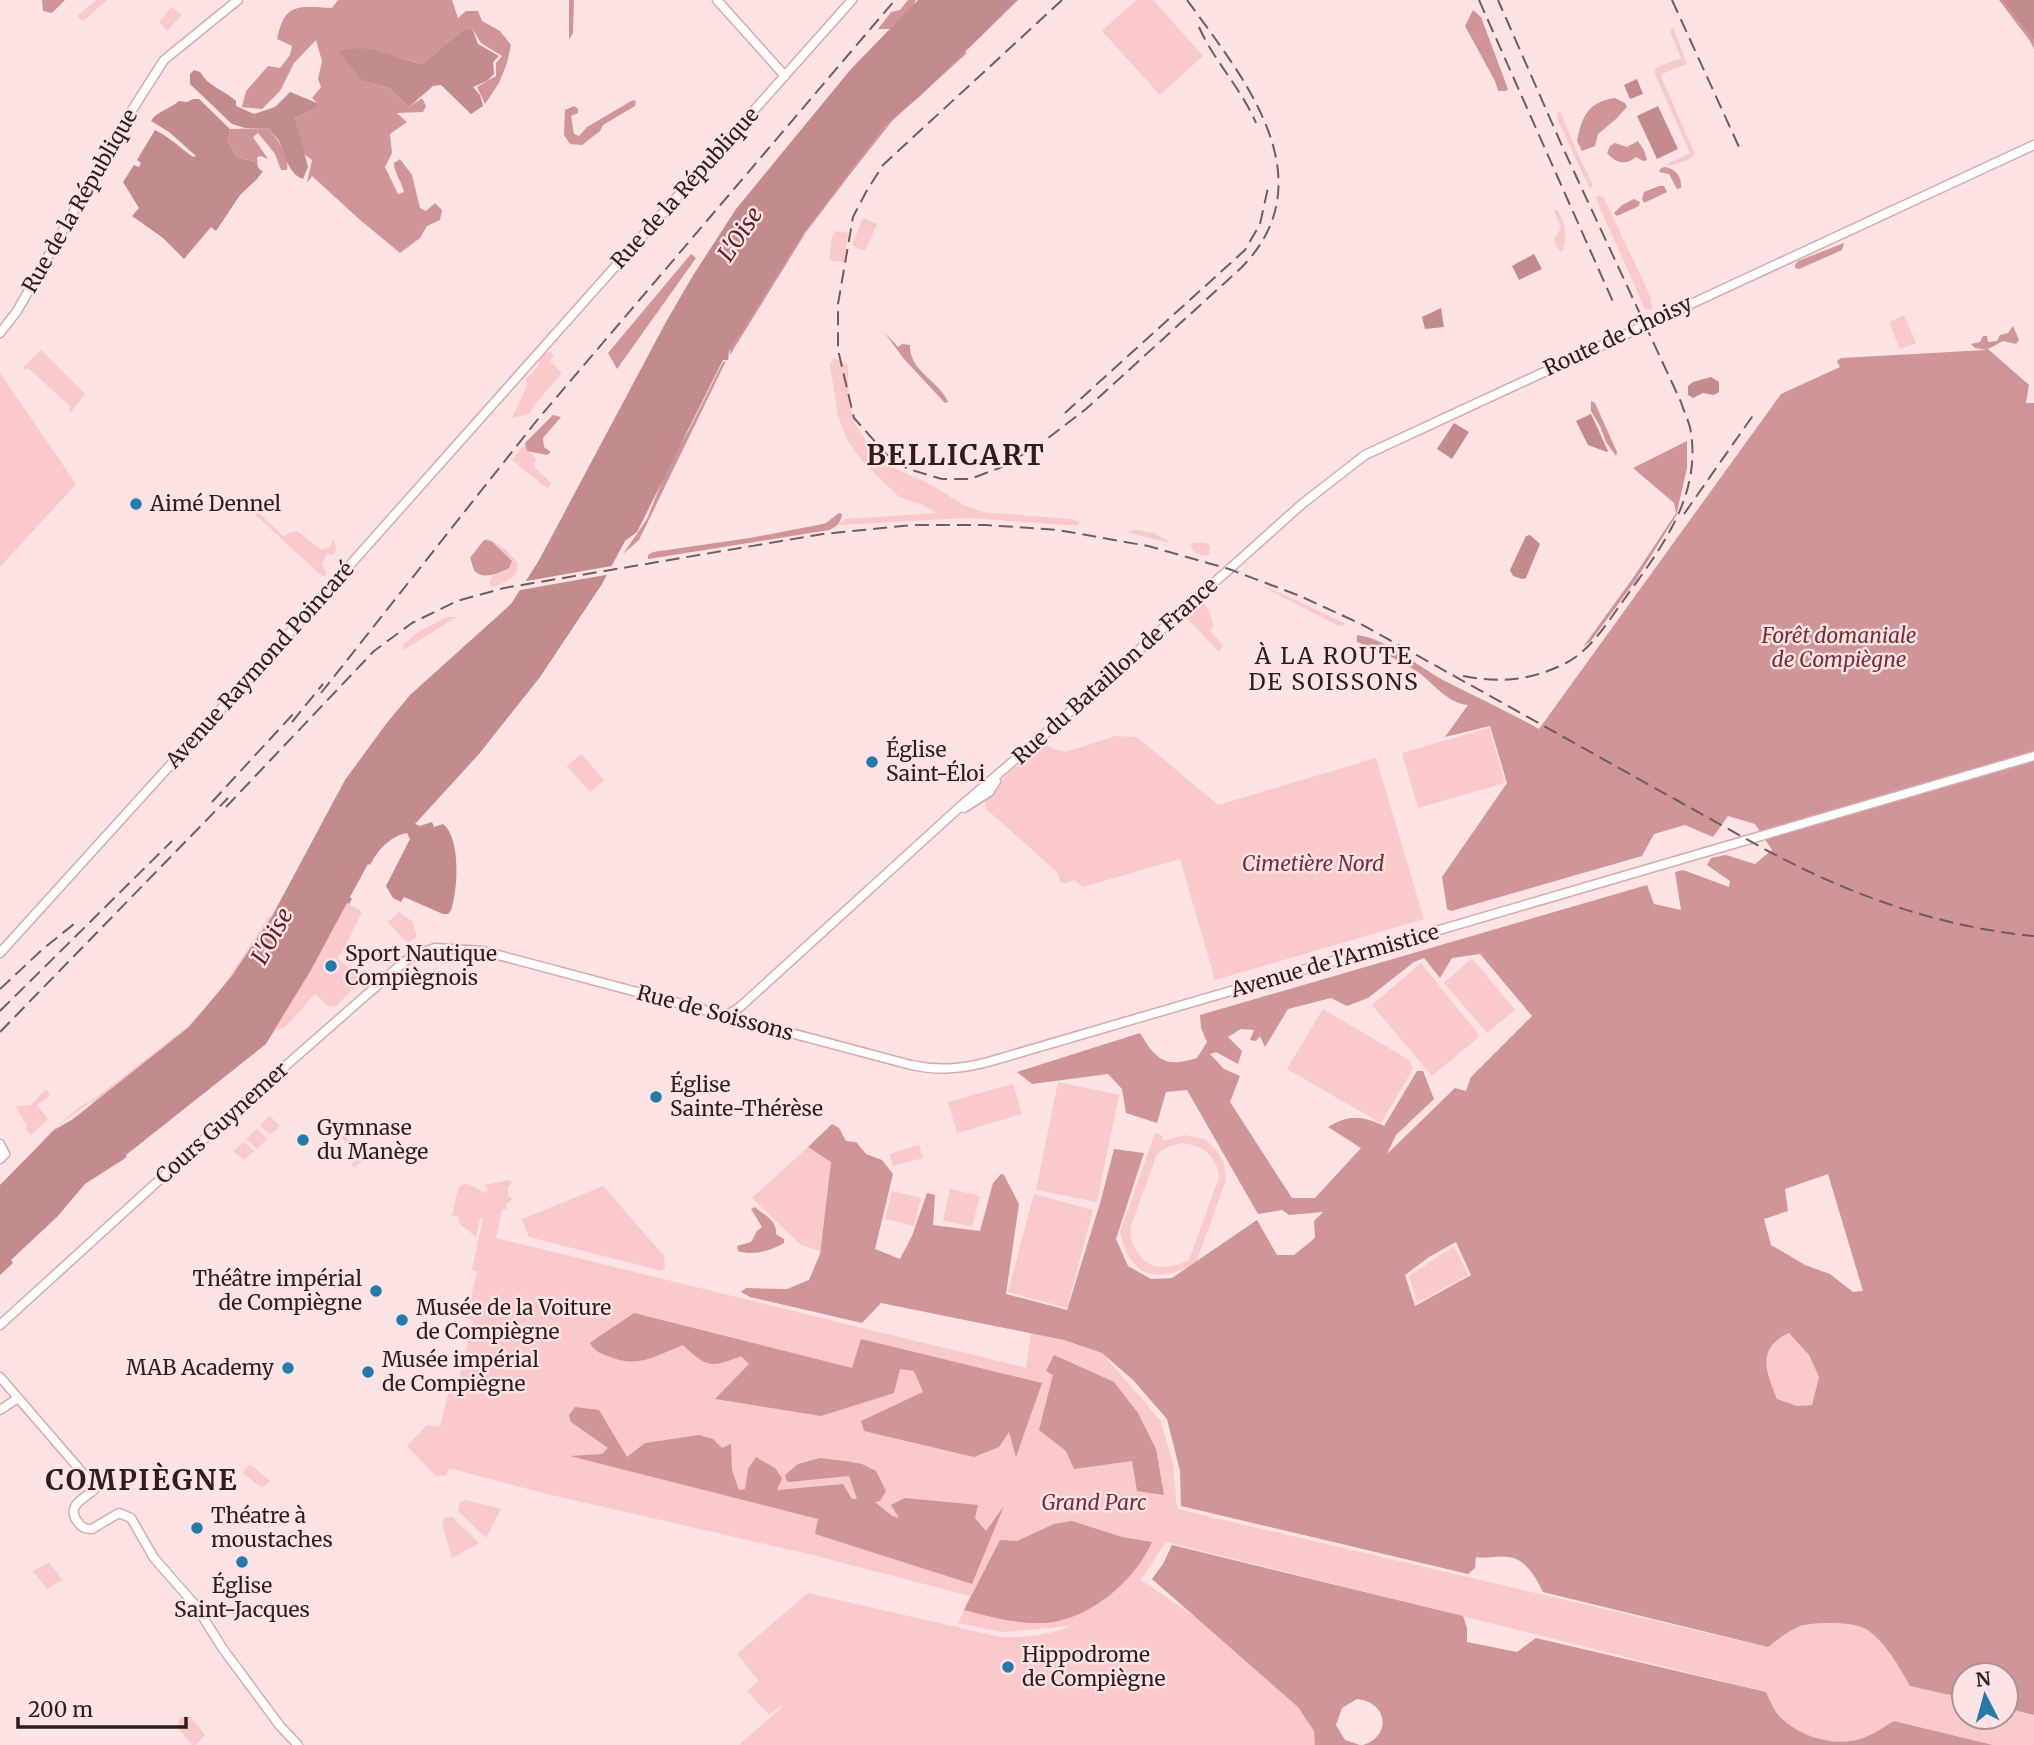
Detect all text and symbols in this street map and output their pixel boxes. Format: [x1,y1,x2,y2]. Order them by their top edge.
street label: Rue de la République [605,101,764,274]
street label: Rue de la République [16,104,143,298]
water label: L'Oise [711,201,768,266]
street label: Route de Choisy [1539,289,1697,382]
district label: BELLICART [866,437,1046,473]
place label: Aimé Dennel [149,490,281,517]
marker: Aimé Dennel [128,496,144,512]
street label: Avenue Raymond Poincaré [159,556,360,774]
street label: Rue du Bataillon de France [1006,571,1223,770]
park label: Forêt domaniale de Compiègne [1760,622,1917,673]
district label: À LA ROUTE DE SOISSONS [1248,641,1420,696]
place label: Église Saint-Éloi [886,735,986,787]
marker: Église Saint-Éloi [864,754,880,770]
park label: Cimetière Nord [1242,850,1384,877]
water label: L'Oise [244,903,299,969]
street label: Avenue de l'Armistice [1227,918,1442,1003]
place label: Sport Nautique Compiègnois [345,940,497,991]
marker: Sport Nautique Compiègnois [323,958,339,974]
street label: Rue de Soissons [634,979,796,1046]
street label: Cours Guynemer [150,1056,294,1189]
place label: Église Sainte-Thérèse [670,1070,823,1122]
marker: Église Sainte-Thérèse [648,1089,664,1105]
place label: Gymnase du Manège [317,1114,428,1165]
marker: Gymnase du Manège [295,1132,311,1148]
place label: Théâtre impérial de Compiègne [192,1265,362,1316]
marker: Théâtre impérial de Compiègne [368,1283,384,1299]
place label: Musée de la Voiture de Compiègne [416,1294,611,1345]
marker: Musée de la Voiture de Compiègne [394,1312,410,1328]
place label: Musée impérial de Compiègne [382,1346,539,1397]
place label: MAB Academy [126,1354,275,1381]
marker: MAB Academy [280,1360,296,1376]
marker: Musée impérial de Compiègne [360,1364,376,1380]
district label: COMPIÈGNE [46,1461,238,1498]
park label: Grand Parc [1041,1489,1147,1516]
place label: Théatre à moustaches [211,1502,333,1553]
marker: Théatre à moustaches [189,1520,205,1536]
marker: Église Saint-Jacques [234,1554,250,1570]
place label: Église Saint-Jacques [174,1571,310,1623]
place label: Hippodrome de Compiègne [1022,1641,1166,1692]
marker: Hippodrome de Compiègne [1000,1659,1016,1675]
north arrow [1950,1661,2020,1731]
text: N [1975,1666,1992,1692]
scale bar [18,1686,186,1730]
text: 200 m [28,1696,93,1723]

